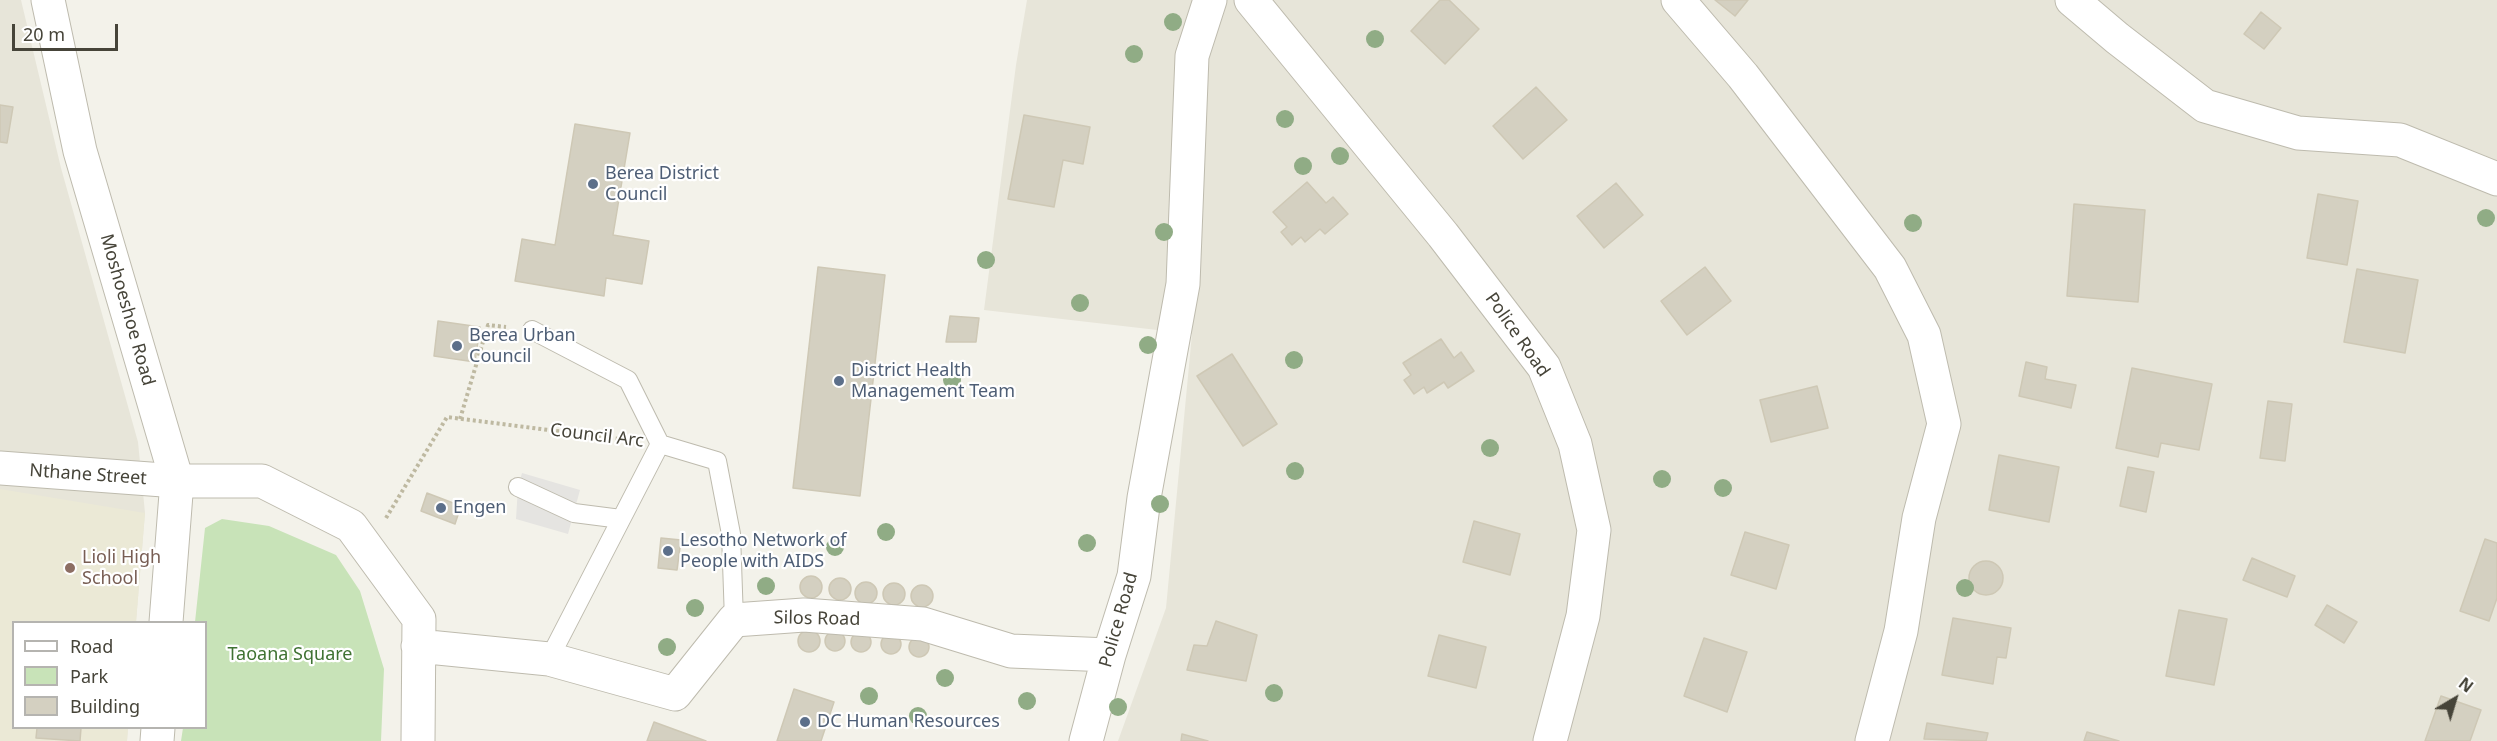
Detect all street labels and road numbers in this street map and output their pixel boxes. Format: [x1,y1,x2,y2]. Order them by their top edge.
street label: Moshoeshoe Road [95,232,159,388]
street label: Police Road [1480,289,1554,381]
street label: Council Arc [549,420,645,452]
street label: Nthane Street [29,460,147,490]
street label: Police Road [1095,570,1143,670]
street label: Silos Road [774,607,860,631]

